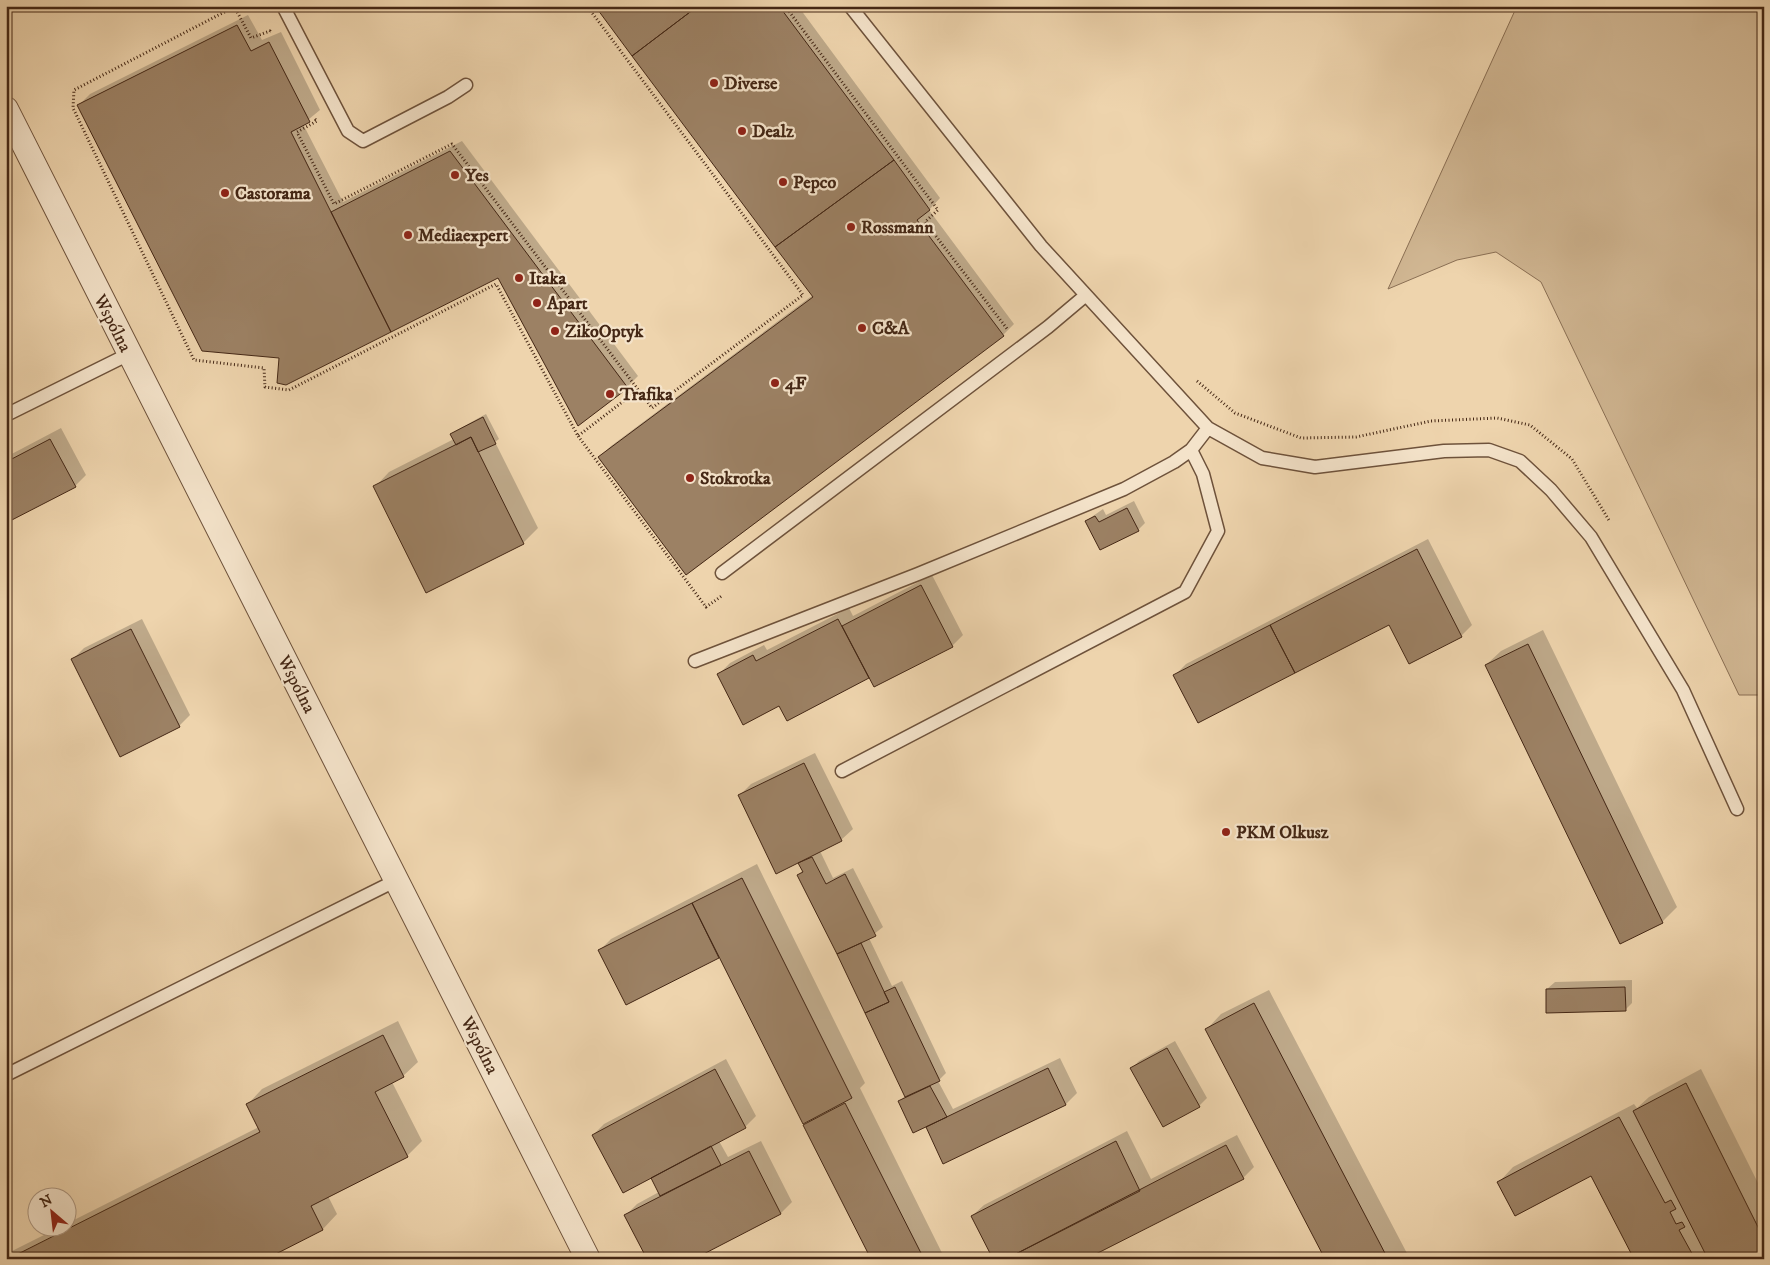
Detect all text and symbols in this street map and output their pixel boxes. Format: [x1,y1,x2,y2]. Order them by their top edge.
place label: Diverse [724,73,778,95]
marker: Diverse [708,77,720,89]
place label: Dealz [752,121,794,143]
marker: Dealz [736,125,748,137]
place label: Yes [464,165,489,187]
marker: Yes [449,169,461,181]
place label: Pepco [793,172,836,194]
marker: Pepco [777,176,789,188]
place label: Castorama [235,183,311,205]
marker: Castorama [219,187,231,199]
place label: Rossmann [861,217,934,239]
marker: Rossmann [845,221,857,233]
place label: Mediaexpert [418,225,508,247]
marker: Mediaexpert [402,229,414,241]
place label: Itaka [529,268,566,290]
marker: Itaka [513,272,525,284]
street label: Wspólna [88,290,136,356]
place label: Apart [546,293,588,315]
marker: Apart [531,297,543,309]
place label: C&A [872,318,910,340]
place label: ZikoOptyk [565,321,645,343]
marker: C&A [856,322,868,334]
marker: ZikoOptyk [549,325,561,337]
place label: 4F [784,373,807,395]
marker: 4F [769,377,781,389]
place label: Trafika [619,384,673,406]
marker: Trafika [604,388,616,400]
place label: Stokrotka [700,468,771,490]
marker: Stokrotka [684,472,696,484]
street label: Wspólna [272,651,320,717]
place label: PKM Olkusz [1236,822,1329,844]
marker: PKM Olkusz [1220,826,1232,838]
street label: Wspólna [455,1012,503,1078]
north arrow [28,1188,78,1238]
text: N [37,1191,56,1212]

